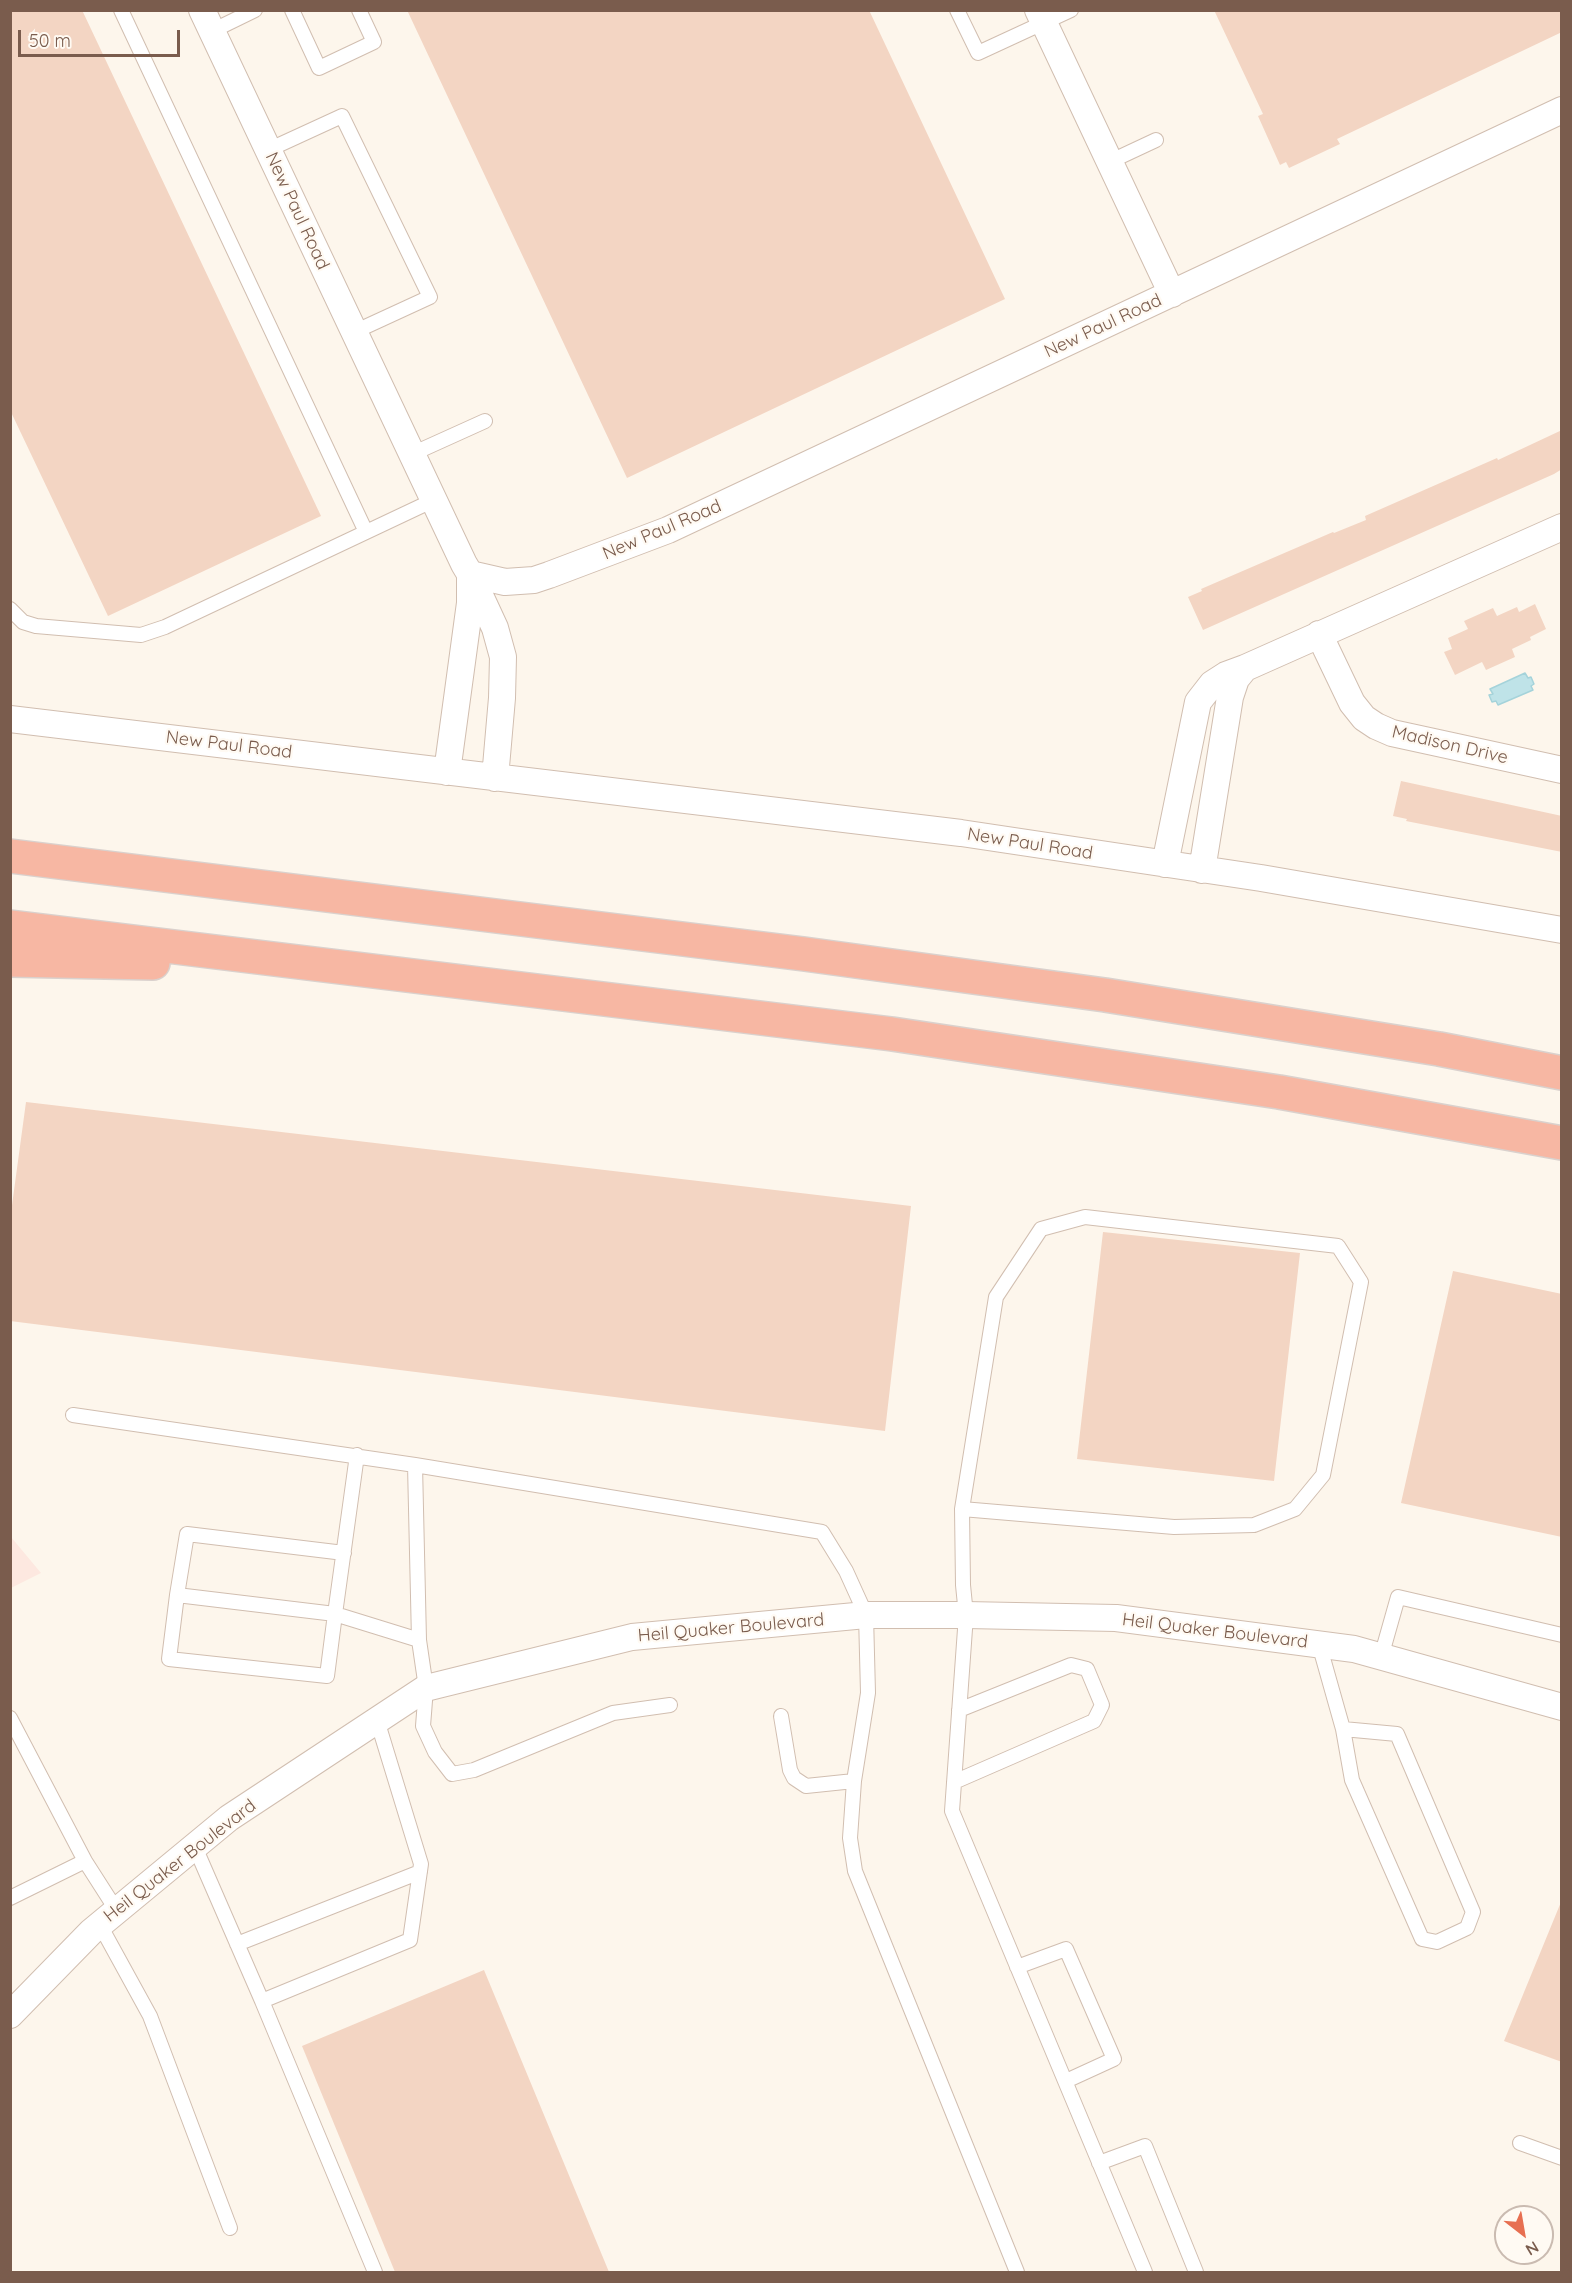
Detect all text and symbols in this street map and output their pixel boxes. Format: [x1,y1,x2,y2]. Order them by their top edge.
scale bar [21,18,183,56]
text: 50 m [29,29,71,52]
street label: New Paul Road [260,149,334,273]
street label: New Paul Road [1041,289,1165,363]
street label: New Paul Road [599,495,725,565]
street label: Madison Drive [1390,721,1510,769]
street label: New Paul Road [165,727,293,763]
street label: New Paul Road [966,823,1094,865]
street label: Heil Quaker Boulevard [637,1609,825,1647]
street label: Heil Quaker Boulevard [1121,1609,1309,1653]
street label: Heil Quaker Boulevard [100,1795,260,1927]
north arrow [1494,2205,1554,2265]
text: N [1522,2237,1542,2260]

